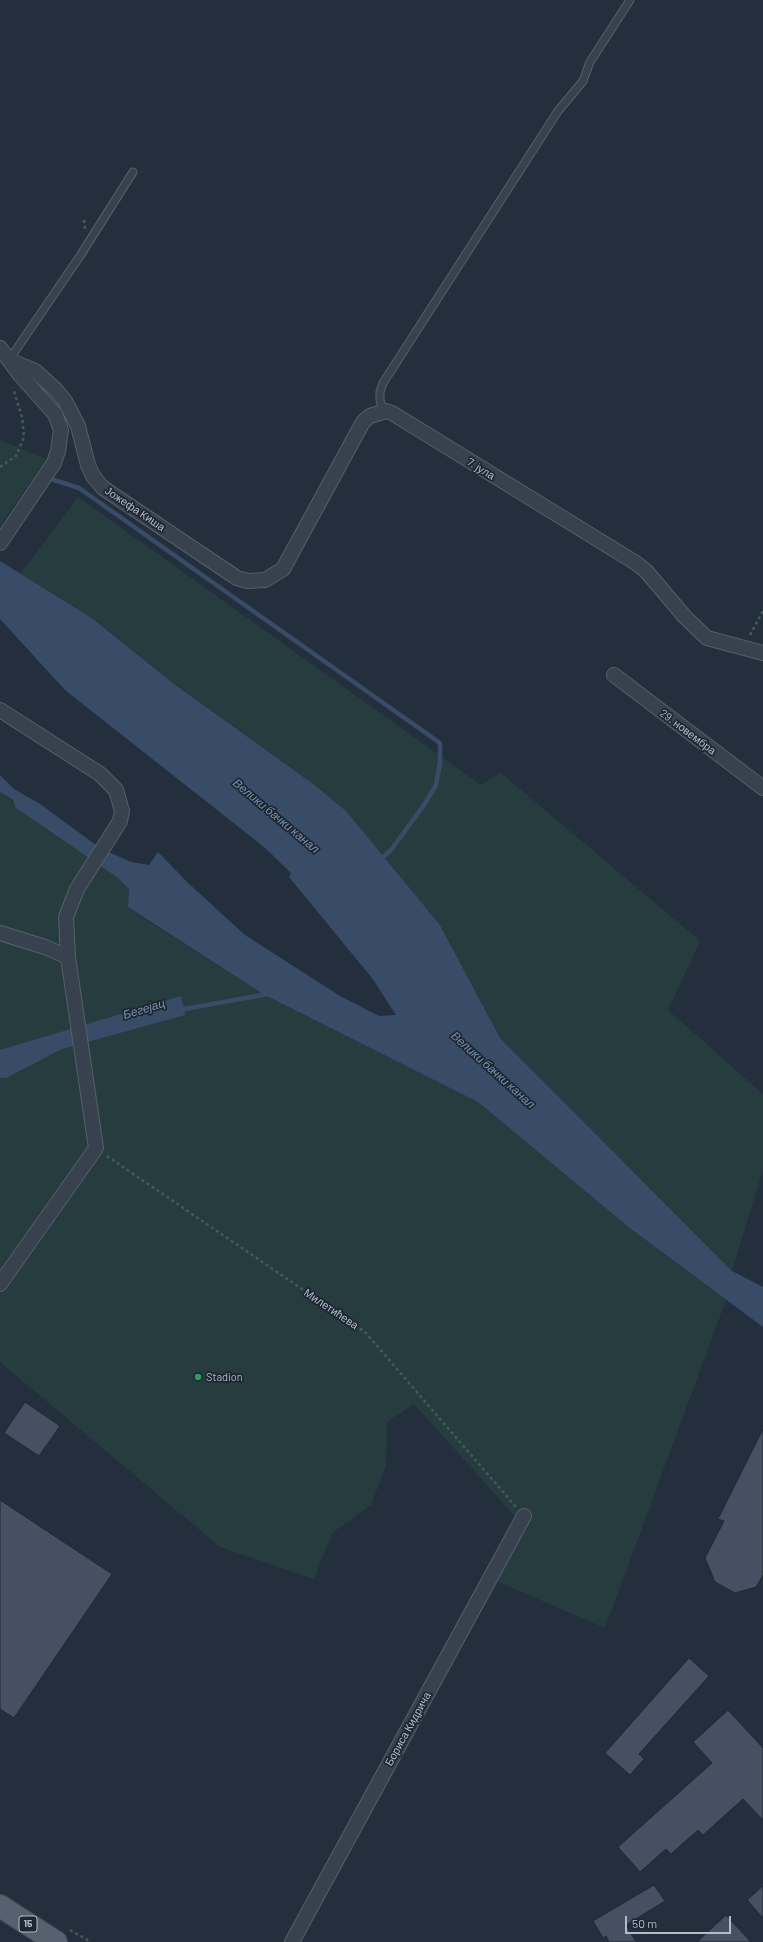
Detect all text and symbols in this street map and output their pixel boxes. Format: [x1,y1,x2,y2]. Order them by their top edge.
street label: 7. јула [465,455,497,483]
street label: Јожефа Киша [102,484,168,534]
street label: 29. новембра [657,707,719,757]
water label: Велики бачки канал [230,776,322,856]
water label: Бегејац [121,996,167,1022]
water label: Велики бачки канал [448,1028,538,1112]
street label: Милетићева [301,1286,361,1332]
place label: Stadion [206,1370,243,1384]
marker: Stadion [193,1372,203,1382]
street label: Бориса Кидрича [382,1690,434,1768]
scale bar [627,1908,733,1934]
road number: 15 [19,1916,37,1932]
text: 50 m [632,1916,657,1930]

